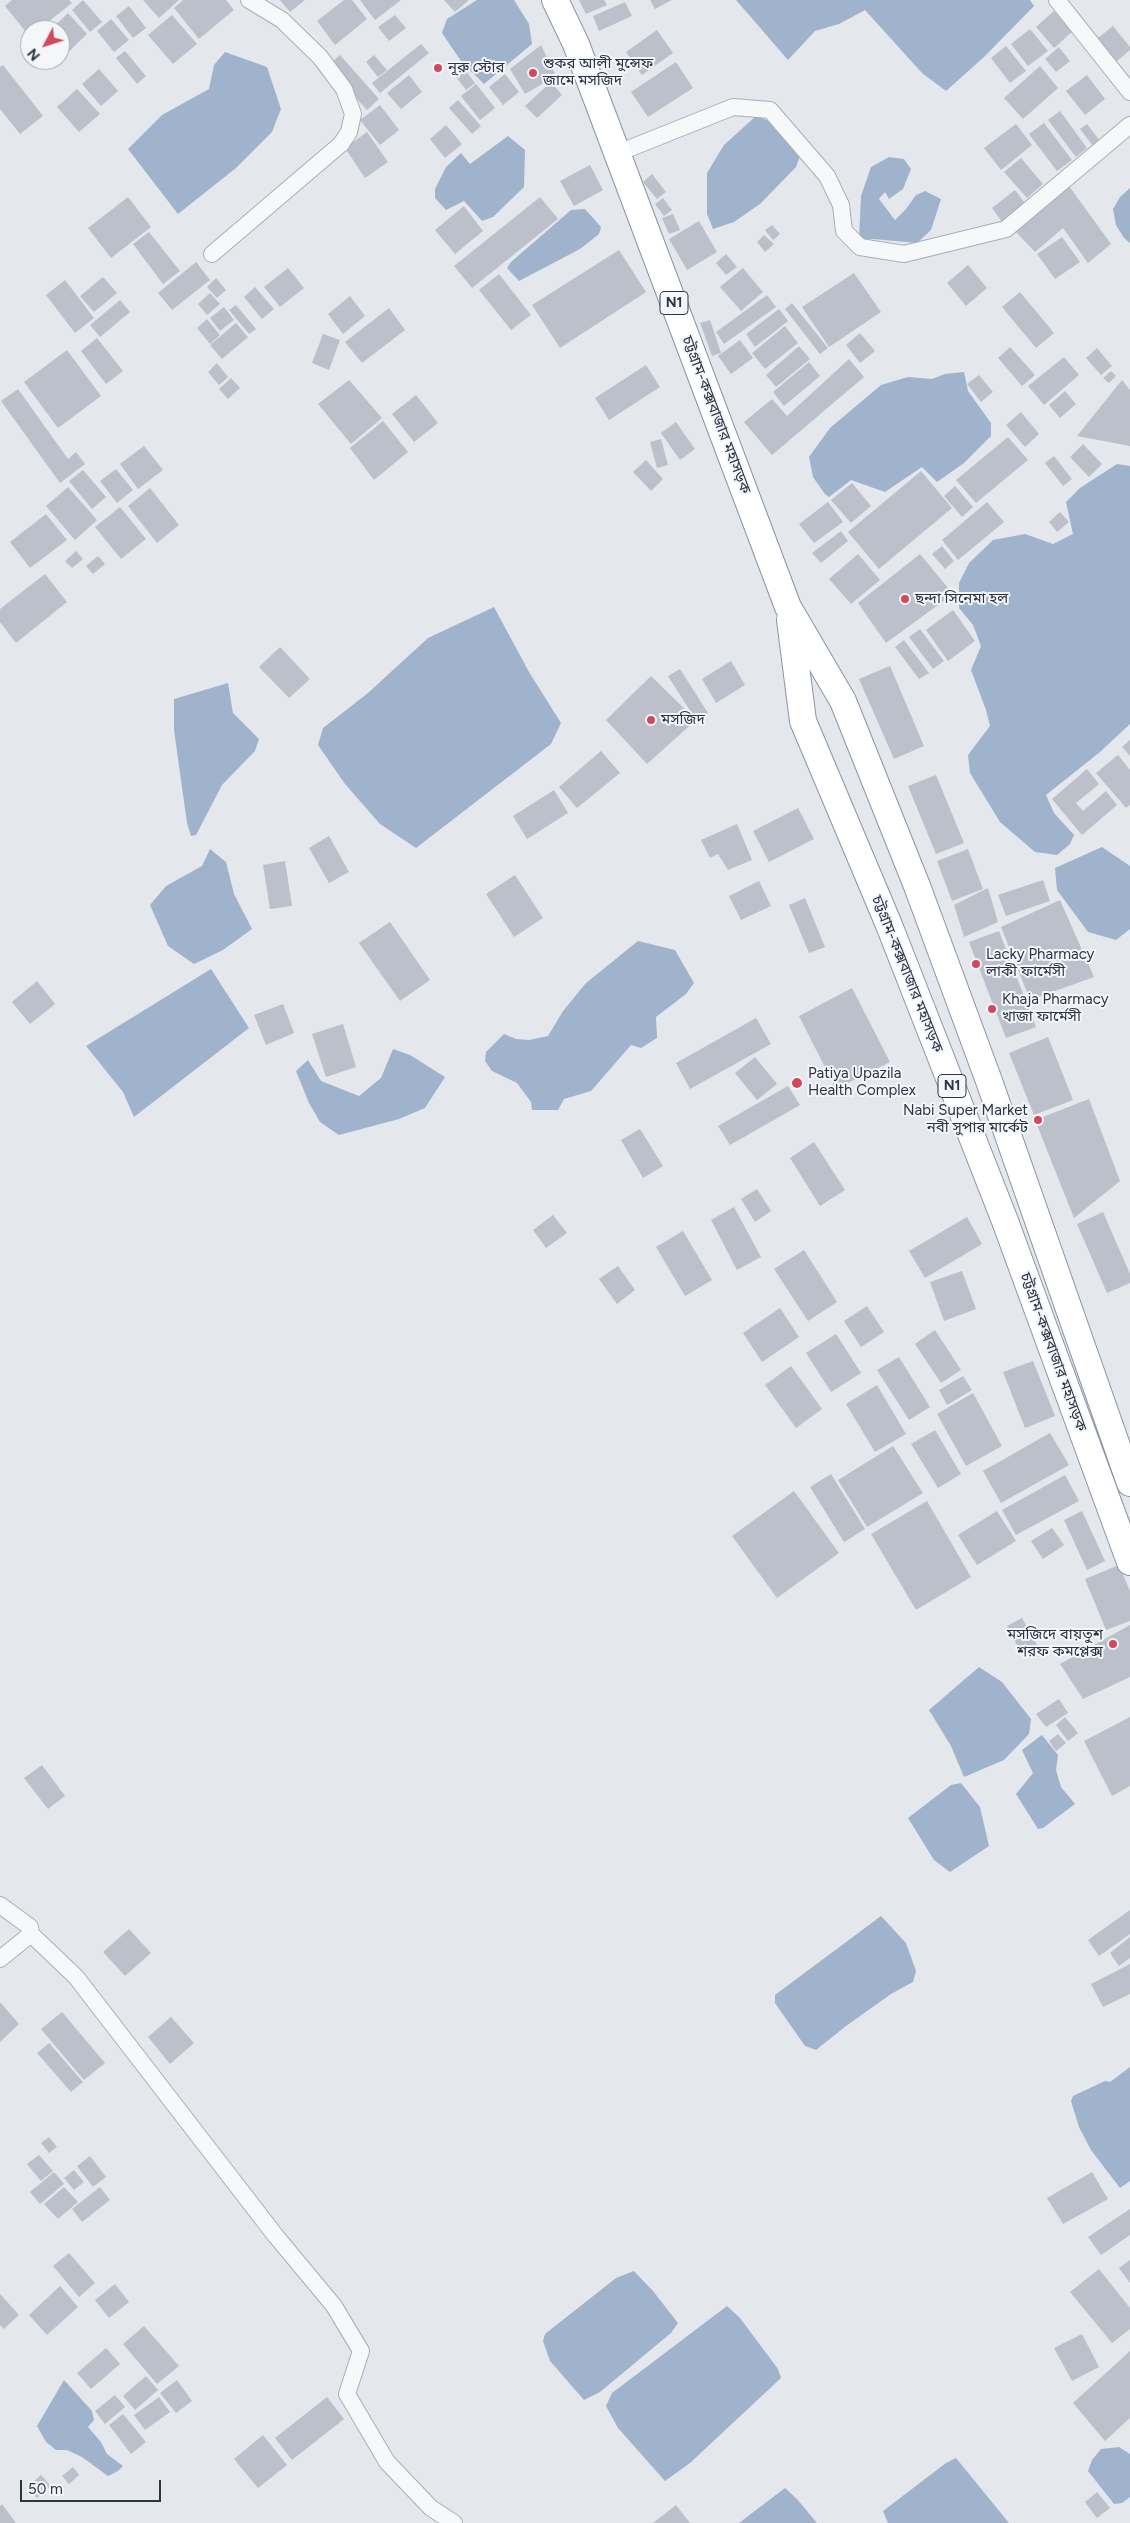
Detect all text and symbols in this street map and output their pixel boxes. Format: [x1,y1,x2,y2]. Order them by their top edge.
north arrow [20,20,70,70]
text: N [24,45,44,64]
place label: শুকর আলী মুন্সেফ জামে মসজিদ [543,55,653,90]
place label: নূরু স্টোর [448,59,504,77]
marker: নূরু স্টোর [432,62,444,74]
marker: শুকর আলী মুন্সেফ জামে মসজিদ [527,67,539,79]
road number: N1 [660,292,688,314]
street label: চট্টগ্রাম-কক্সবাজার মহাসড়ক [678,334,754,496]
place label: ছন্দা সিনেমা হল [915,590,1008,608]
marker: ছন্দা সিনেমা হল [899,593,911,605]
place label: মসজিদ [661,711,705,729]
marker: মসজিদ [645,714,657,726]
street label: চট্টগ্রাম-কক্সবাজার মহাসড়ক [867,893,947,1055]
place label: Lacky Pharmacy লাকী ফার্মেসী [986,946,1094,981]
marker: Lacky Pharmacy লাকী ফার্মেসী [970,958,982,970]
place label: Khaja Pharmacy খাজা ফার্মেসী [1002,991,1109,1026]
marker: Khaja Pharmacy খাজা ফার্মেসী [986,1003,998,1015]
place label: Patiya Upazila Health Complex [808,1065,916,1100]
road number: N1 [938,1074,966,1098]
marker: Patiya Upazila Health Complex [790,1076,804,1090]
place label: Nabi Super Market নবী সুপার মার্কেট [903,1102,1028,1137]
marker: Nabi Super Market নবী সুপার মার্কেট [1032,1114,1044,1126]
street label: চট্টগ্রাম-কক্সবাজার মহাসড়ক [1016,1270,1090,1434]
place label: মসজিদে বায়তুশ শরফ কমপ্লেক্স [1007,1626,1103,1661]
marker: মসজিদে বায়তুশ শরফ কমপ্লেক্স [1107,1638,1119,1650]
scale bar [22,2470,164,2502]
text: 50 m [28,2480,63,2498]

